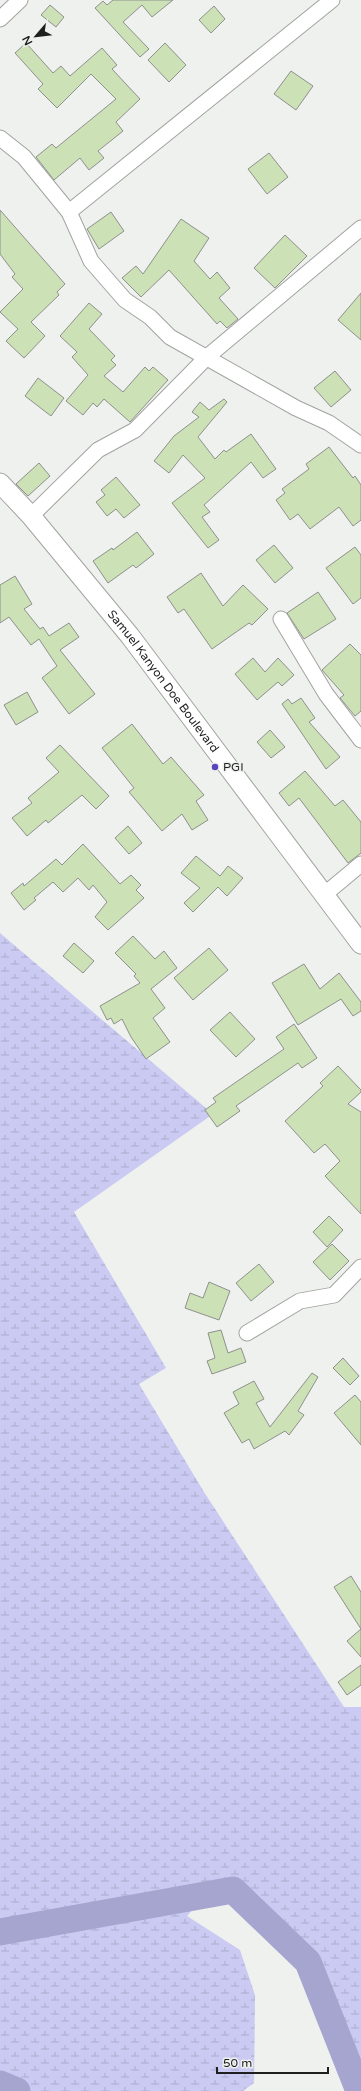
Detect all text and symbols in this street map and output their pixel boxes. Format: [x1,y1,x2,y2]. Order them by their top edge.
north arrow [16,16,56,56]
text: N [20,34,35,47]
street label: Samuel Kanyon Doe Boulevard [105,607,222,755]
place label: PGI [223,760,244,774]
marker: PGI [210,762,220,772]
scale bar [217,2049,328,2075]
text: 50 m [223,2056,252,2070]

